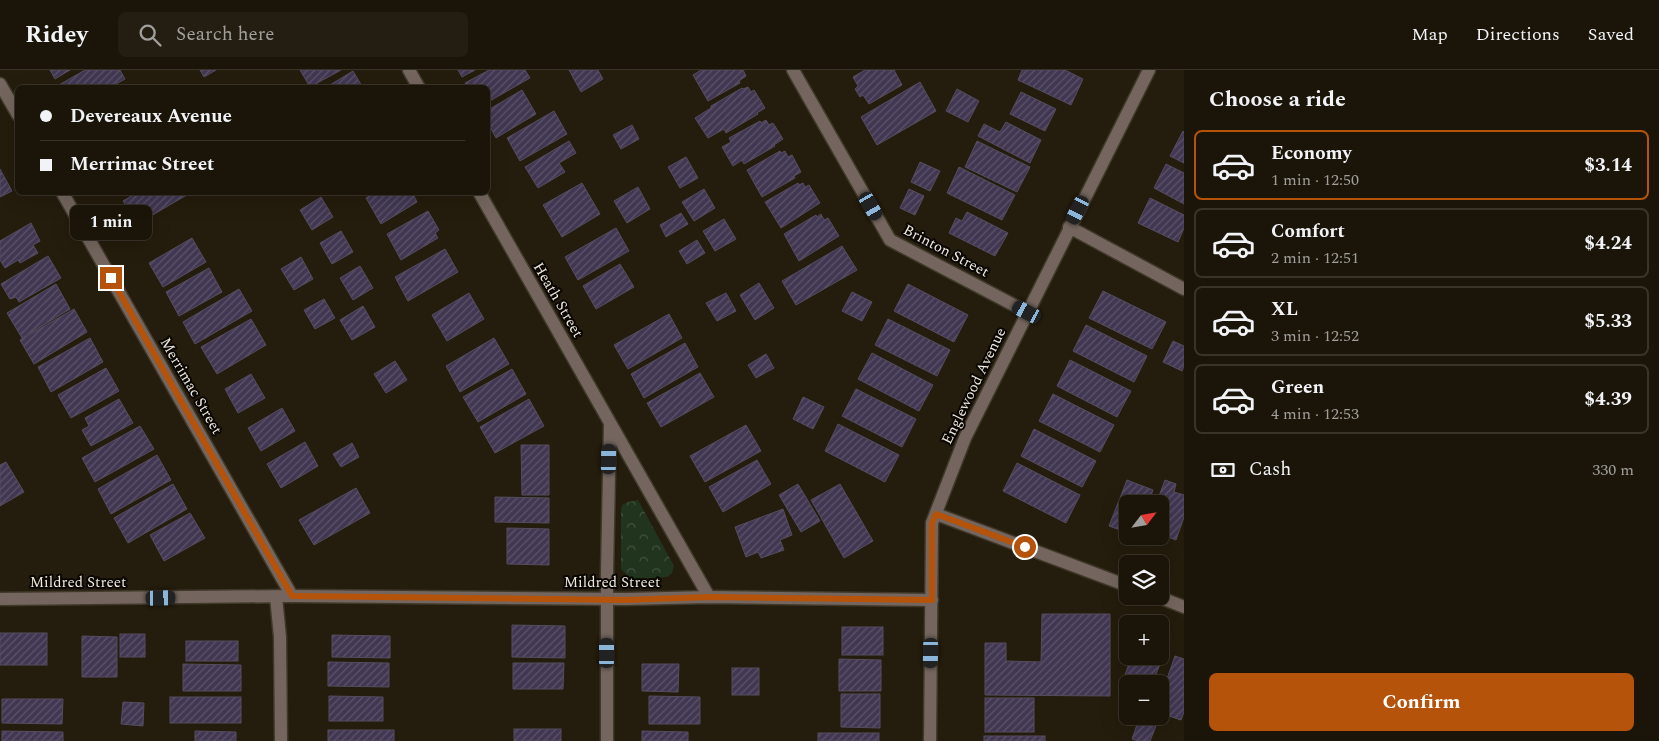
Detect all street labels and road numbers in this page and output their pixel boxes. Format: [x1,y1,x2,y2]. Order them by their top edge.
street label: Brinton Street [899,219,993,283]
street label: Heath Street [527,258,589,342]
street label: Englewood Avenue [936,324,1012,448]
street label: Merrimac Street [154,333,228,439]
street label: Mildred Street [30,571,126,594]
street label: Mildred Street [564,571,660,594]

